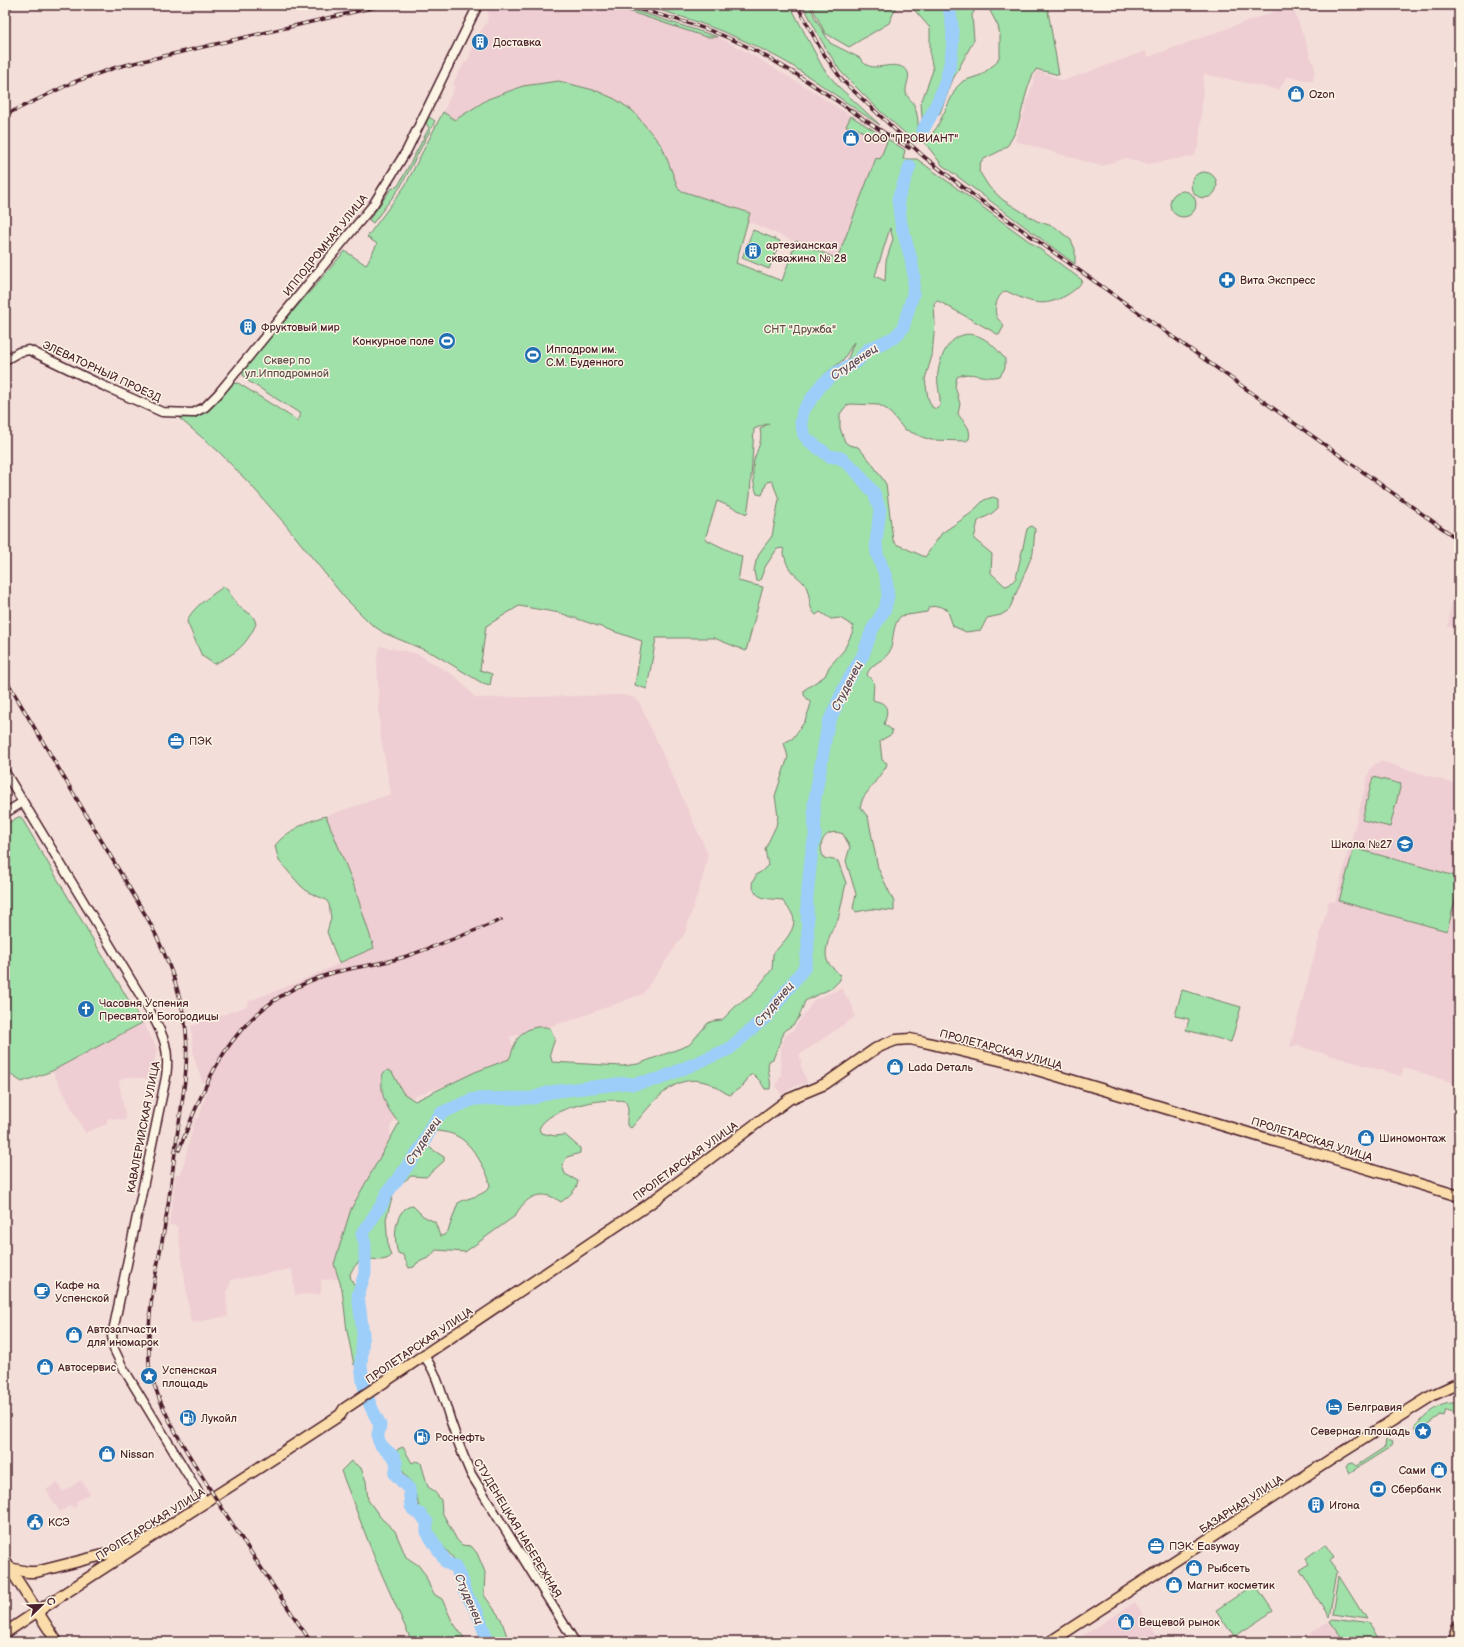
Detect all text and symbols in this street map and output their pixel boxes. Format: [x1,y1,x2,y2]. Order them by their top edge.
building icon: Доставка [470,32,490,52]
place label: Доставка [493,36,542,49]
shop icon: Ozon [1286,84,1306,104]
place label: Ozon [1309,88,1335,101]
shop icon: ООО "ПРОВИАНТ" [841,128,861,148]
place label: ООО "ПРОВИАНТ" [864,132,958,145]
street label: ИППОДРОМНАЯ УЛИЦА [280,192,371,299]
place label: артезианская скважина № 28 [766,239,847,265]
building icon: артезианская скважина № 28 [743,241,763,261]
pharmacy icon: Вита Экспресс [1217,270,1237,290]
place label: Вита Экспресс [1240,274,1316,287]
building icon: Фруктовый мир [238,317,258,337]
place label: Фруктовый мир [261,321,341,334]
park label: СНТ "Дружба" [764,323,836,336]
sports icon: Конкурное поле [437,331,457,351]
place label: Конкурное поле [352,335,434,348]
street label: ЭЛЕВАТОРНЫЙ ПРОЕЗД [40,338,163,405]
water label: Студенец [828,341,881,384]
place label: Ипподром им. С.М. Буденного [546,343,624,369]
sports icon: Ипподром им. С.М. Буденного [523,345,543,365]
park label: Сквер по ул.Ипподромной [245,354,329,380]
water label: Студенец [829,659,866,714]
office icon: ПЭК [166,731,186,751]
place label: ПЭК [189,735,213,748]
school or university icon: Школа №27 [1395,834,1415,854]
place label: Школа №27 [1331,838,1393,851]
water label: Студенец [751,979,797,1030]
place label: Часовня Успения Пресвятой Богородицы [99,997,219,1023]
church icon: Часовня Успения Пресвятой Богородицы [76,999,96,1019]
street label: ПРОЛЕТАРСКАЯ УЛИЦА [938,1027,1064,1072]
shop icon: Lada Dеталь [885,1057,905,1077]
street label: КАВАЛЕРИЙСКАЯ УЛИЦА [124,1060,163,1194]
place label: Lada Dеталь [908,1061,974,1074]
water label: Студенец [402,1115,444,1168]
street label: ПРОЛЕТАРСКАЯ УЛИЦА [1250,1115,1374,1164]
street label: ПРОЛЕТАРСКАЯ УЛИЦА [630,1119,740,1204]
shop icon: Шиномонтаж [1356,1128,1376,1148]
place label: Шиномонтаж [1379,1132,1446,1145]
place label: Кафе на Успенской [55,1279,109,1305]
cafe icon: Кафе на Успенской [32,1281,52,1301]
street label: ПРОЛЕТАРСКАЯ УЛИЦА [363,1305,476,1386]
place label: Автозапчасти для иномарок [86,1323,159,1349]
shop icon: Автозапчасти для иномарок [64,1325,84,1345]
shop icon: Автосервис [35,1357,55,1377]
place label: Автосервис [57,1361,117,1374]
place label: Успенская площадь [162,1364,217,1390]
place icon: Успенская площадь [139,1366,159,1386]
hotel icon: Белгравия [1324,1397,1344,1417]
place label: Белгравия [1347,1401,1402,1414]
fuel station icon: Лукойл [178,1408,198,1428]
place label: Лукойл [200,1412,237,1425]
place icon: Северная площадь [1413,1421,1433,1441]
place label: Северная площадь [1311,1425,1411,1438]
fuel station icon: Роснефть [412,1427,432,1447]
place label: Роснефть [435,1431,486,1444]
shop icon: Nissan [97,1444,117,1464]
place label: Nissan [120,1448,154,1461]
street label: СТУДЕНЕЦКАЯ НАБЕРЕЖНАЯ [471,1456,564,1600]
shop icon: Сами [1429,1460,1449,1480]
place label: Сами [1399,1464,1426,1477]
street label: БАЗАРНАЯ УЛИЦА [1197,1472,1286,1536]
bank icon: Сбербанк [1368,1479,1388,1499]
place label: Сбербанк [1391,1483,1442,1496]
street label: ПРОЛЕТАРСКАЯ УЛИЦА [93,1485,208,1563]
building icon: Игона [1306,1495,1326,1515]
place label: Игона [1329,1499,1360,1512]
public building icon: КСЭ [25,1512,45,1532]
place label: КСЭ [48,1516,70,1529]
office icon: ПЭК: Easyway [1146,1536,1166,1556]
place label: ПЭК: Easyway [1169,1540,1239,1553]
shop icon: Рыбсеть [1184,1558,1204,1578]
place label: Рыбсеть [1207,1562,1251,1575]
water label: Студенец [451,1572,486,1627]
shop icon: Магнит косметик [1164,1575,1184,1595]
place label: Магнит косметик [1187,1579,1275,1592]
north arrow [22,1585,62,1625]
text: С [43,1595,58,1608]
shop icon: Вещевой рынок [1116,1612,1136,1632]
place label: Вещевой рынок [1139,1616,1220,1629]

